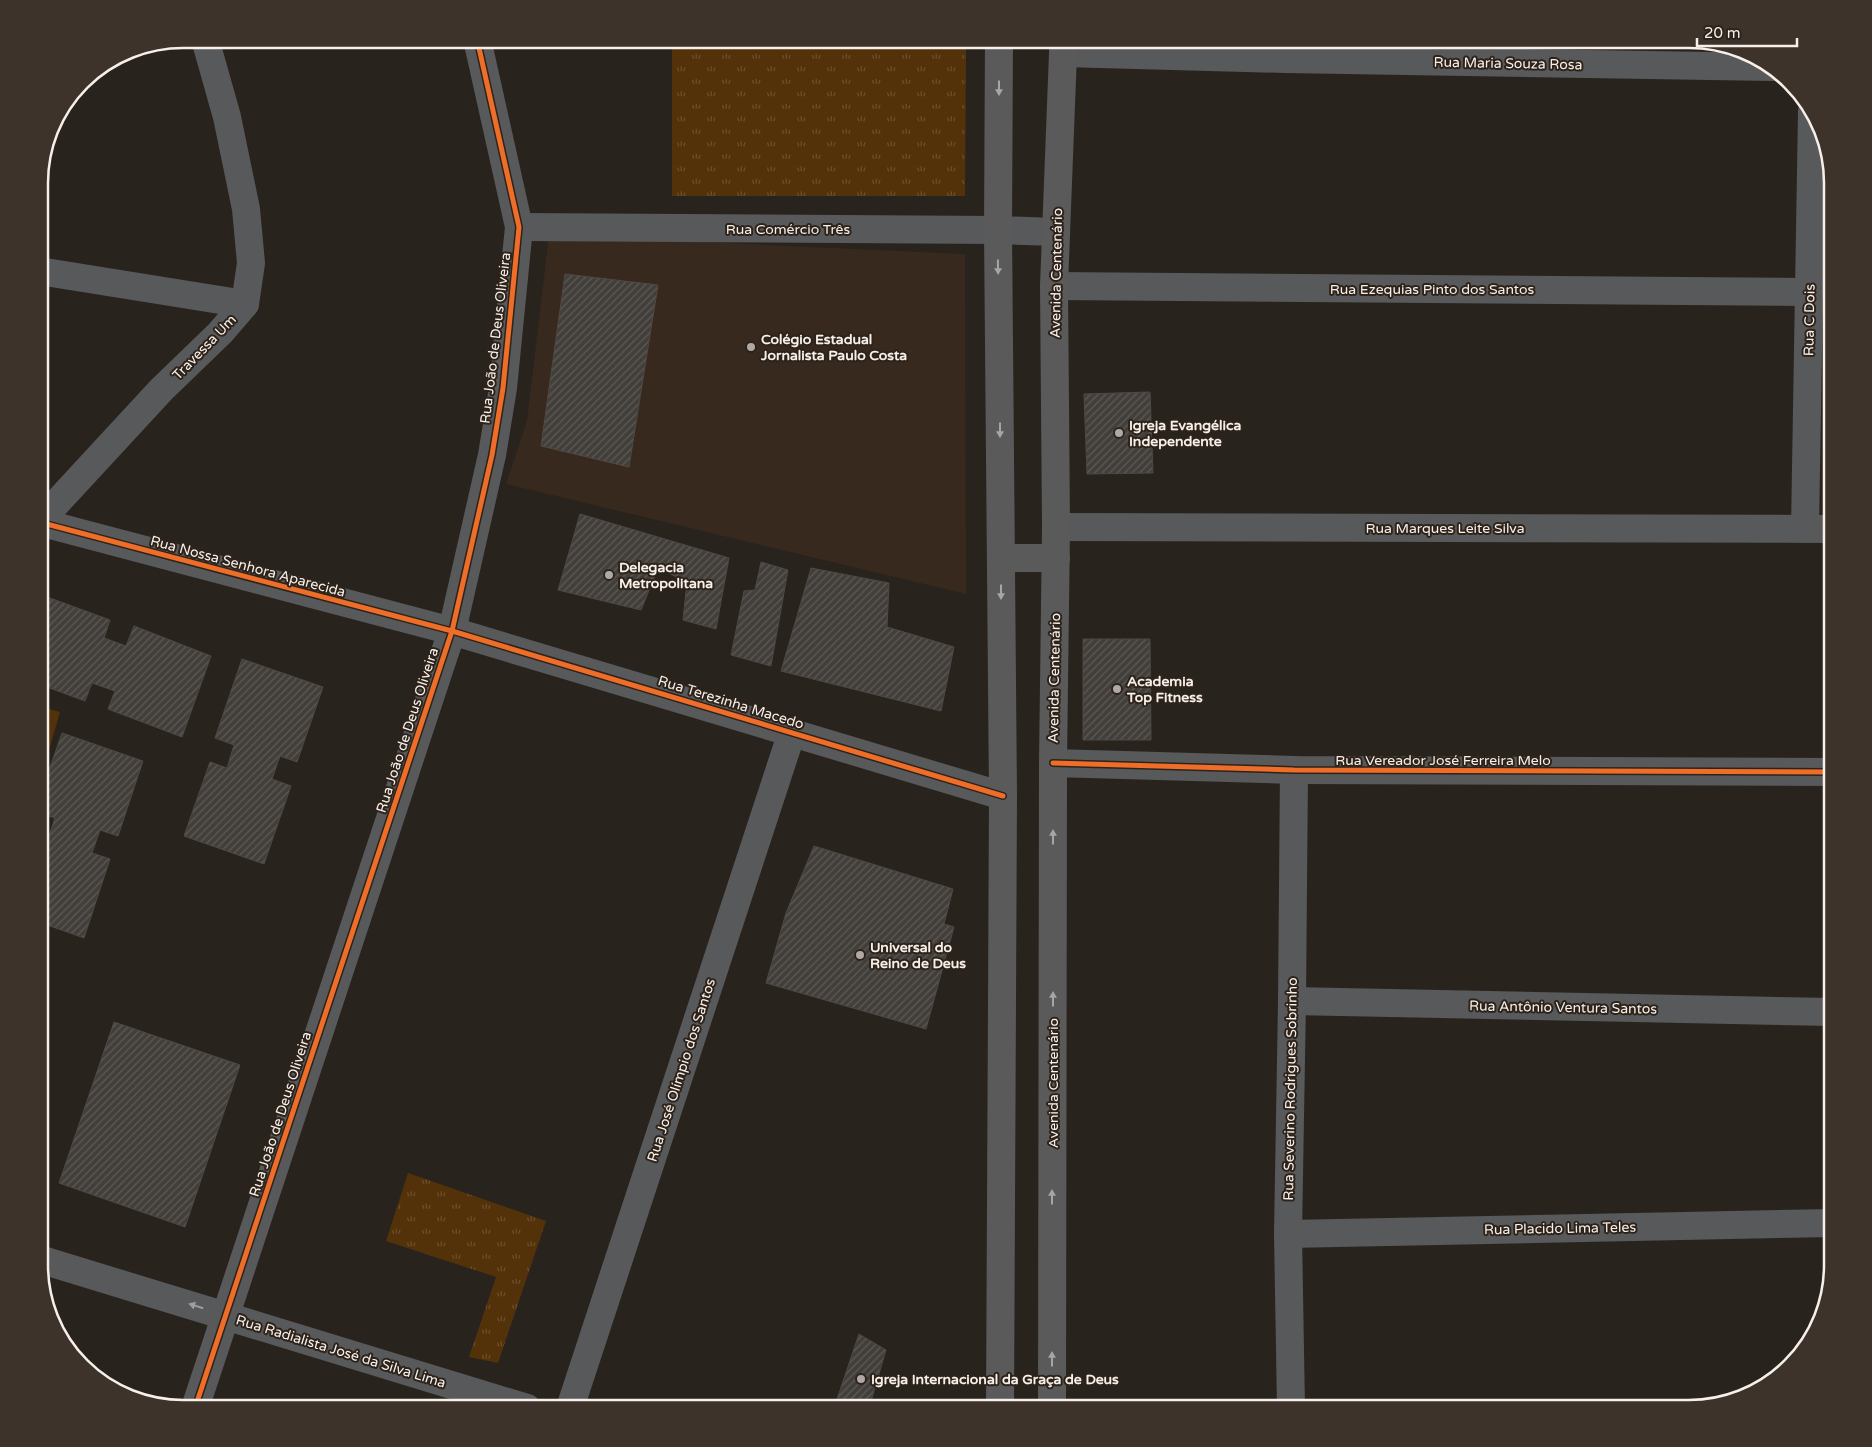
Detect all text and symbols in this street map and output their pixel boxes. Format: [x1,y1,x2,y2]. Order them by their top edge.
scale bar [1697,15,1797,47]
text: 20 m [1704,24,1741,42]
street label: Rua Maria Souza Rosa [1433,54,1583,73]
one-way arrow [995,80,1003,96]
street label: Avenida Centenário [1047,208,1066,338]
street label: Rua Comércio Três [726,221,851,238]
street label: Rua João de Deus Oliveira [477,251,514,425]
one-way arrow [995,260,1003,276]
street label: Rua Ezequias Pinto dos Santos [1330,281,1535,298]
street label: Rua C Dois [1800,283,1819,356]
street label: Travessa Um [169,311,240,384]
place label: Colégio Estadual Jornalista Paulo Costa [760,331,907,364]
marker: Colégio Estadual Jornalista Paulo Costa [745,341,757,353]
place label: Igreja Evangélica Independente [1129,417,1241,450]
one-way arrow [996,422,1004,438]
marker: Igreja Evangélica Independente [1113,427,1125,439]
street label: Rua Marques Leite Silva [1365,520,1525,537]
street label: Rua Nossa Senhora Aparecida [148,532,347,601]
place label: Delegacia Metropolitana [619,559,713,592]
marker: Delegacia Metropolitana [603,569,615,581]
one-way arrow [997,585,1005,601]
street label: Avenida Centenário [1045,613,1064,743]
street label: Rua João de Deus Oliveira [373,645,442,815]
street label: Rua Terezinha Macedo [656,672,806,733]
place label: Academia Top Fitness [1126,673,1203,706]
marker: Academia Top Fitness [1111,683,1123,695]
street label: Rua Vereador José Ferreira Melo [1335,752,1551,769]
one-way arrow [1049,829,1057,845]
place label: Universal do Reino de Deus [870,939,966,972]
marker: Universal do Reino de Deus [854,949,866,961]
street label: Rua José Olímpio dos Santos [644,976,719,1164]
street label: Rua Severino Rodrigues Sobrinho [1280,977,1301,1201]
one-way arrow [1049,991,1057,1007]
street label: Rua Antônio Ventura Santos [1469,997,1657,1018]
street label: Avenida Centenário [1045,1018,1062,1148]
street label: Rua João de Deus Oliveira [246,1029,315,1199]
one-way arrow [1048,1189,1056,1205]
street label: Rua Placido Lima Teles [1484,1219,1637,1238]
one-way arrow [188,1302,203,1310]
street label: Rua Radialista José da Silva Lima [234,1311,448,1392]
one-way arrow [1048,1351,1056,1367]
place label: Igreja Internacional da Graça de Deus [871,1371,1119,1388]
marker: Igreja Internacional da Graça de Deus [855,1373,867,1385]

